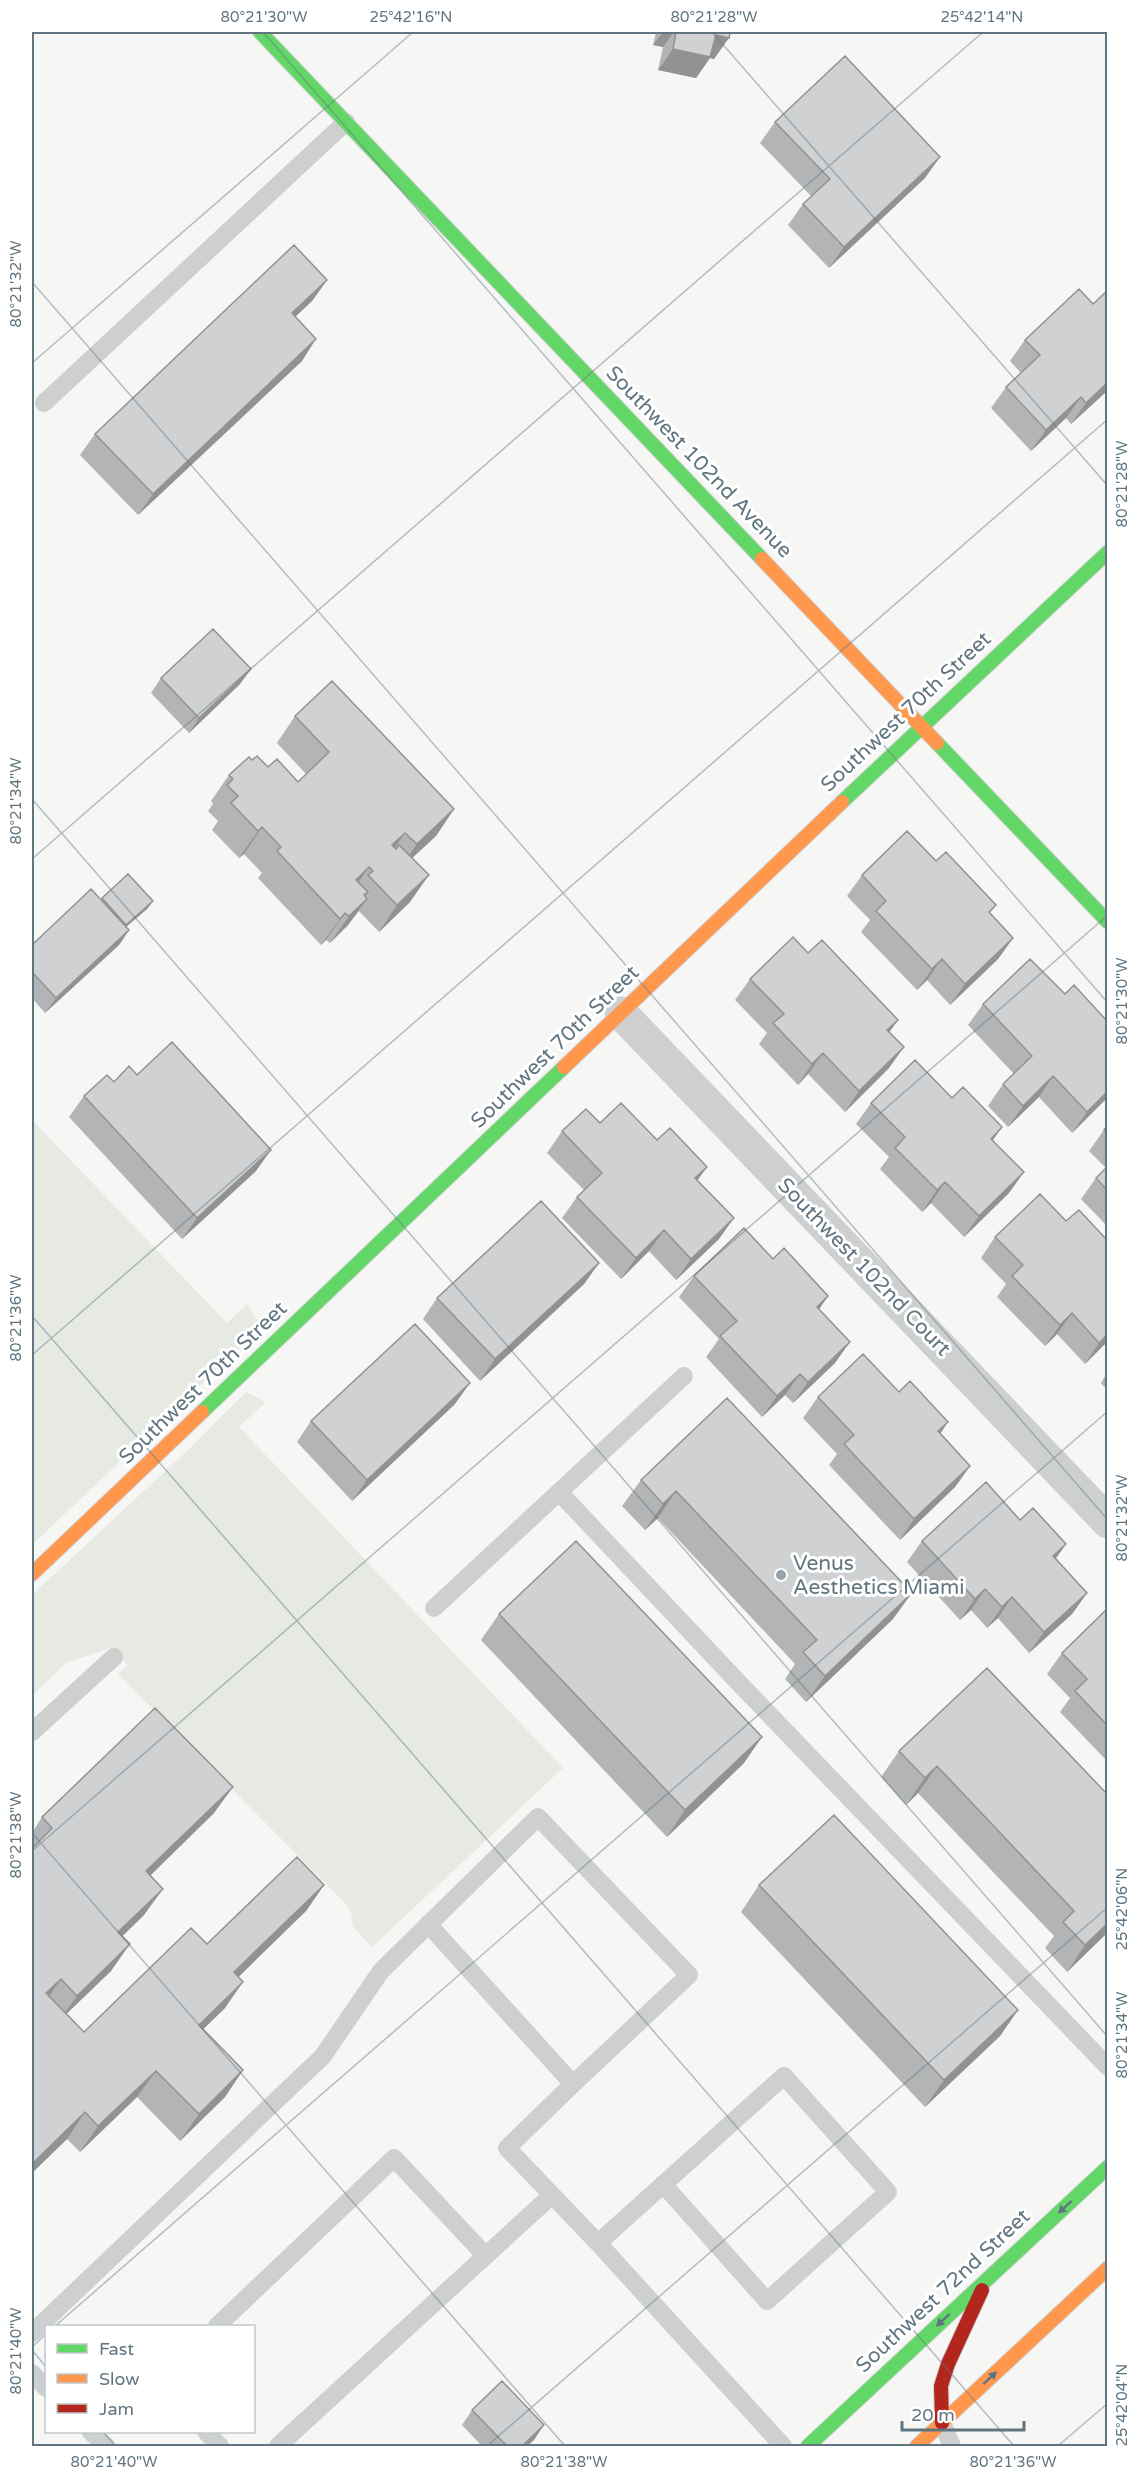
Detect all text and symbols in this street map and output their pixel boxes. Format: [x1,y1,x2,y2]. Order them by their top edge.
text: 80°21'30"W [221,8,307,26]
text: 25°42'16"N [370,8,452,26]
text: 80°21'28"W [671,8,757,26]
text: 25°42'14"N [941,8,1023,26]
text: 80°21'32"W [7,241,25,327]
street label: Southwest 102nd Avenue [601,361,797,563]
text: 80°21'28"W [1113,441,1131,527]
street label: Southwest 70th Street [816,627,996,797]
text: 80°21'34"W [7,758,25,844]
text: 80°21'30"W [1113,958,1131,1044]
street label: Southwest 70th Street [466,960,644,1134]
street label: Southwest 102nd Court [772,1173,956,1361]
text: 80°21'36"W [7,1275,25,1361]
street label: Southwest 70th Street [114,1296,292,1470]
text: 80°21'32"W [1113,1475,1131,1561]
place label: Venus Aesthetics Miami [793,1551,965,1600]
marker: Venus Aesthetics Miami [774,1568,788,1582]
text: 80°21'38"W [7,1792,25,1878]
text: 25°42'06"N [1113,1868,1131,1950]
text: 80°21'34"W [1113,1992,1131,2078]
one-way arrow [1057,2200,1072,2214]
street label: Southwest 72nd Street [851,2204,1035,2378]
text: 80°21'40"W [7,2308,25,2394]
one-way arrow [936,2313,951,2327]
legend [45,2325,255,2433]
text: Fast [99,2338,134,2360]
text: 25°42'04"N [1113,2364,1131,2446]
text: Slow [99,2368,140,2390]
one-way arrow [983,2371,998,2385]
scale bar [902,2394,1024,2432]
text: Jam [99,2398,134,2420]
text: 20 m [911,2404,955,2426]
text: 80°21'40"W [71,2453,157,2471]
text: 80°21'38"W [521,2453,607,2471]
text: 80°21'36"W [970,2453,1056,2471]

